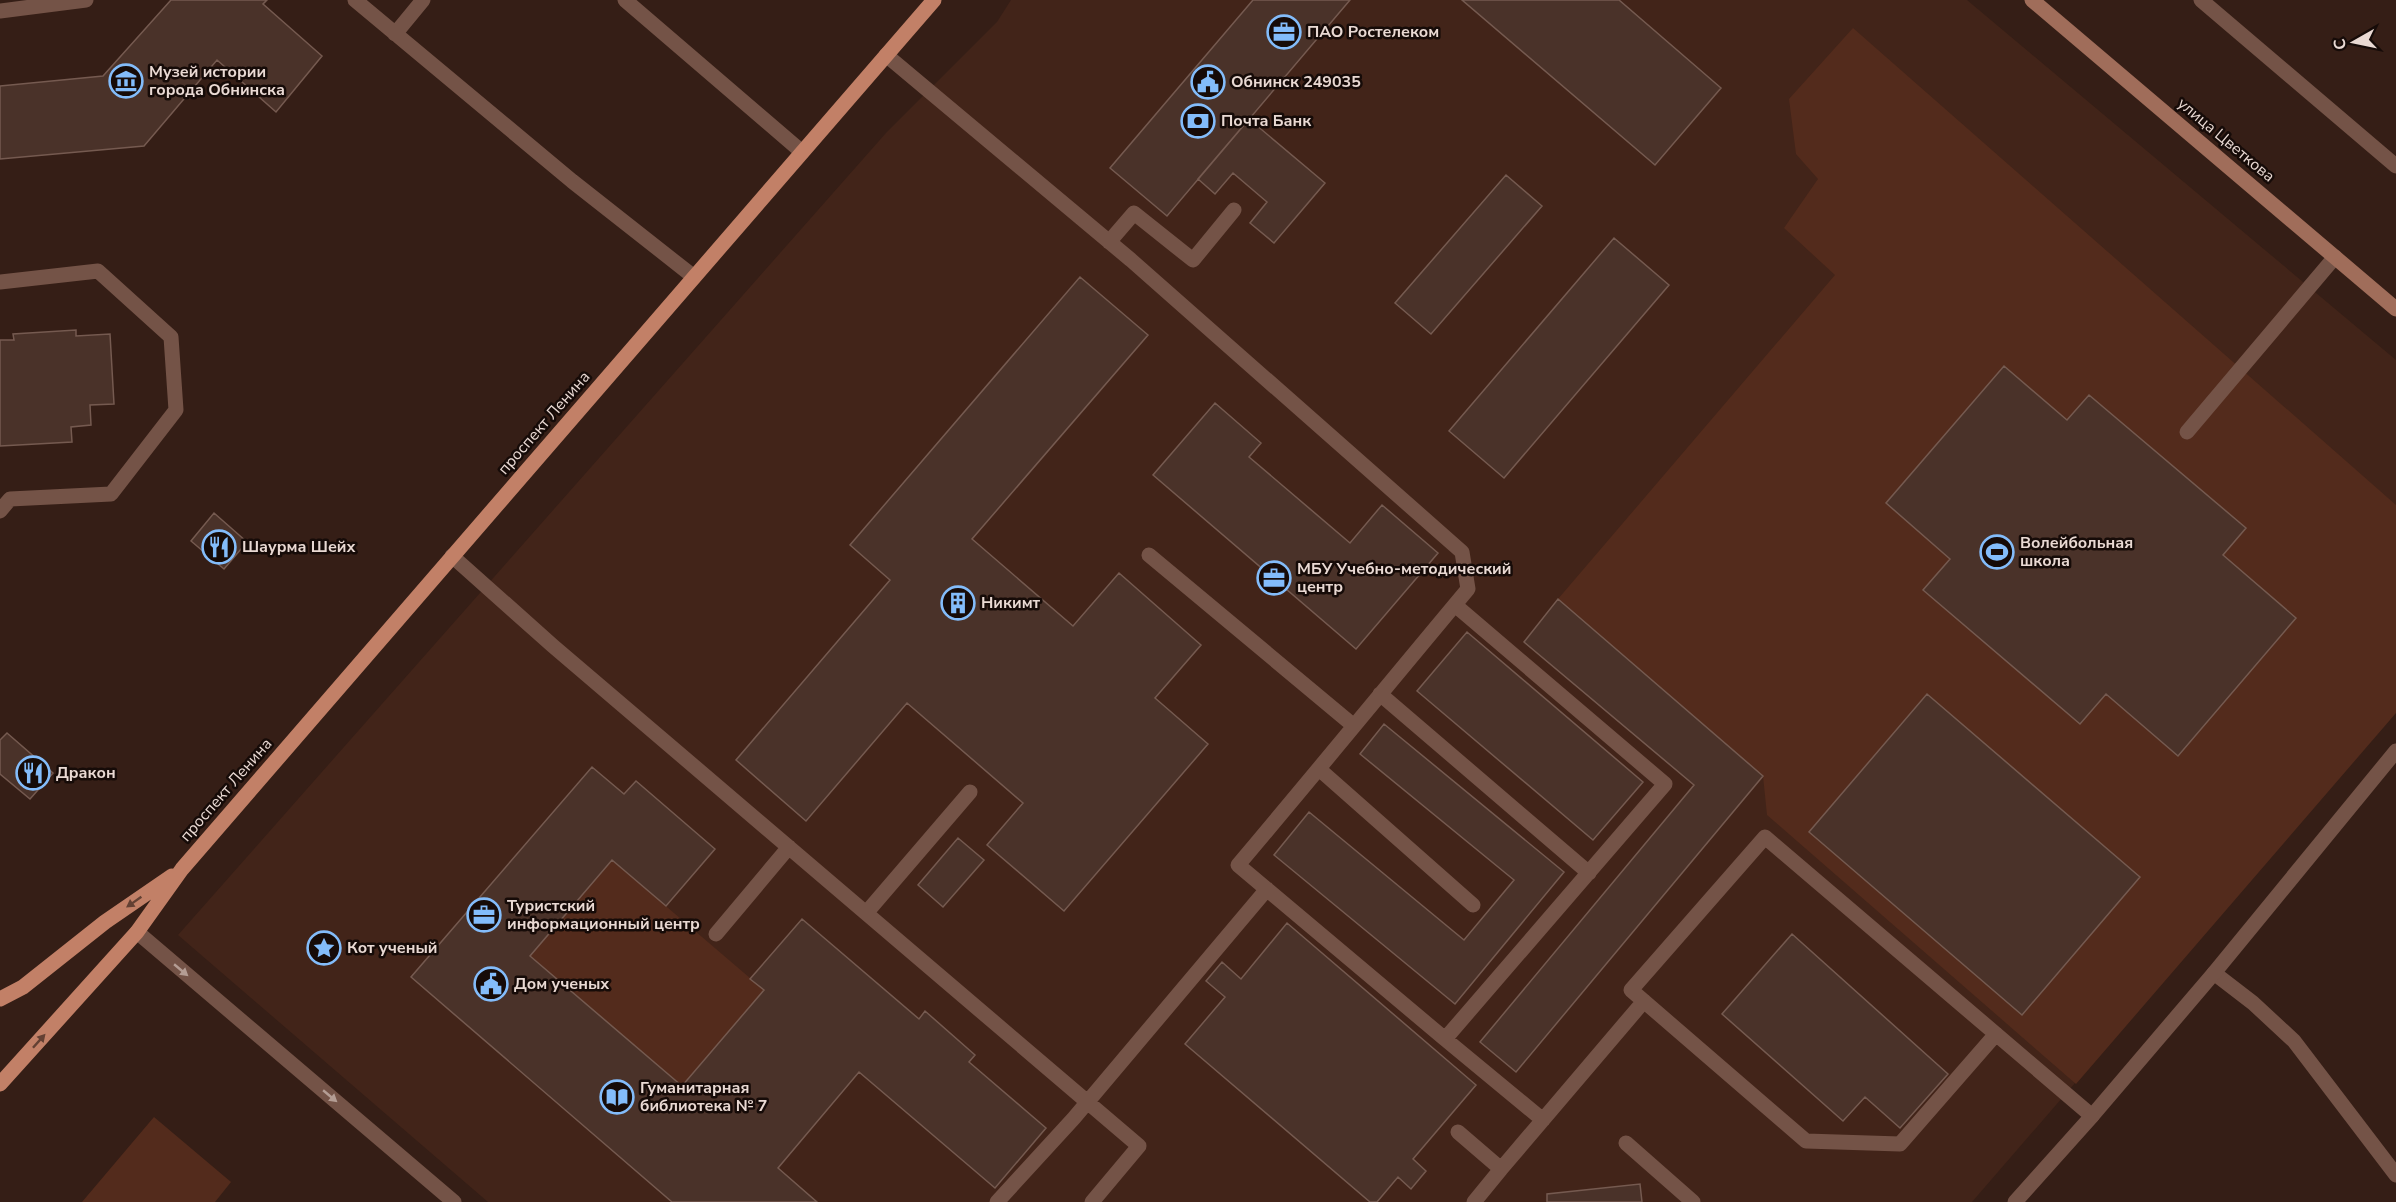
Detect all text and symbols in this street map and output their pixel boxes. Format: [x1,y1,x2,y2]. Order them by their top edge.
north arrow [2324,12,2384,72]
office icon: ПАО Ростелеком [1266,14,1302,50]
place label: ПАО Ростелеком [1307,21,1439,43]
text: С [2328,37,2352,51]
place label: Музей истории города Обнинска [149,61,285,101]
museum icon: Музей истории города Обнинска [108,63,144,99]
public building icon: Обнинск 249035 [1190,64,1226,100]
place label: Обнинск 249035 [1231,71,1361,93]
street label: улица Цветкова [2173,93,2279,187]
bank icon: Почта Банк [1180,103,1216,139]
place label: Почта Банк [1221,110,1312,132]
street label: проспект Ленина [493,367,595,479]
restaurant icon: Шаурма Шейх [201,529,237,565]
place label: Волейбольная школа [2020,532,2133,572]
sports icon: Волейбольная школа [1979,534,2015,570]
place label: Шаурма Шейх [242,536,355,558]
place label: МБУ Учебно-методический центр [1297,558,1511,598]
office icon: МБУ Учебно-методический центр [1256,560,1292,596]
building icon: Никимт [940,585,976,621]
place label: Никимт [981,592,1041,614]
street label: проспект Ленина [175,734,277,846]
restaurant icon: Дракон [15,755,51,791]
place label: Дракон [56,762,116,784]
place label: Туристский информационный центр [507,895,700,935]
one-way arrow [126,896,142,908]
office icon: Туристский информационный центр [466,897,502,933]
place icon: Кот ученый [306,930,342,966]
place label: Кот ученый [347,937,438,959]
one-way arrow [173,963,188,976]
public building icon: Дом ученых [473,966,509,1002]
place label: Дом ученых [514,973,609,995]
one-way arrow [32,1033,46,1048]
place label: Гуманитарная библиотека № 7 [640,1077,767,1117]
library icon: Гуманитарная библиотека № 7 [599,1079,635,1115]
one-way arrow [322,1089,337,1102]

